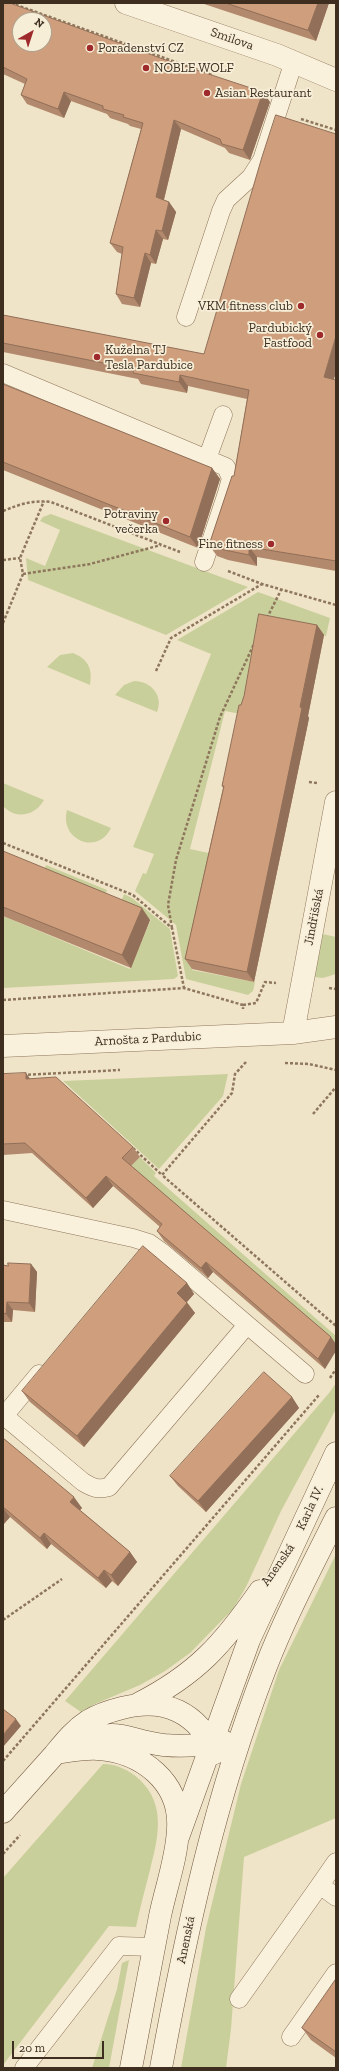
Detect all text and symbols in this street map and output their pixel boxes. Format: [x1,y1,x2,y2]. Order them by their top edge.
north arrow [12,12,52,52]
text: N [32,15,47,31]
street label: Smilova [208,24,256,54]
place label: Poradenství CZ [98,40,184,56]
marker: Poradenství CZ [85,43,95,53]
place label: NOBLE WOLF [154,60,234,76]
marker: NOBLE WOLF [141,63,151,73]
place label: Asian Restaurant [215,85,312,101]
marker: Asian Restaurant [202,88,212,98]
place label: VKM fitness club [198,298,293,314]
marker: VKM fitness club [296,301,306,311]
place label: Pardubický Fastfood [248,320,312,351]
marker: Pardubický Fastfood [315,330,325,340]
place label: Kuželna TJ Tesla Pardubice [105,342,193,373]
marker: Kuželna TJ Tesla Pardubice [92,352,102,362]
place label: Potraviny večerka [104,506,158,537]
marker: Potraviny večerka [161,516,171,526]
place label: Fine fitness [198,536,263,552]
marker: Fine fitness [266,539,276,549]
street label: Jindřišská [301,887,327,947]
street label: Arnošta z Pardubic [94,1028,202,1050]
street label: Karla IV. [293,1483,327,1533]
street label: Anenská [258,1541,298,1589]
street label: Anenská [173,1915,199,1965]
scale bar [14,2033,106,2059]
text: 20 m [19,2041,45,2055]

